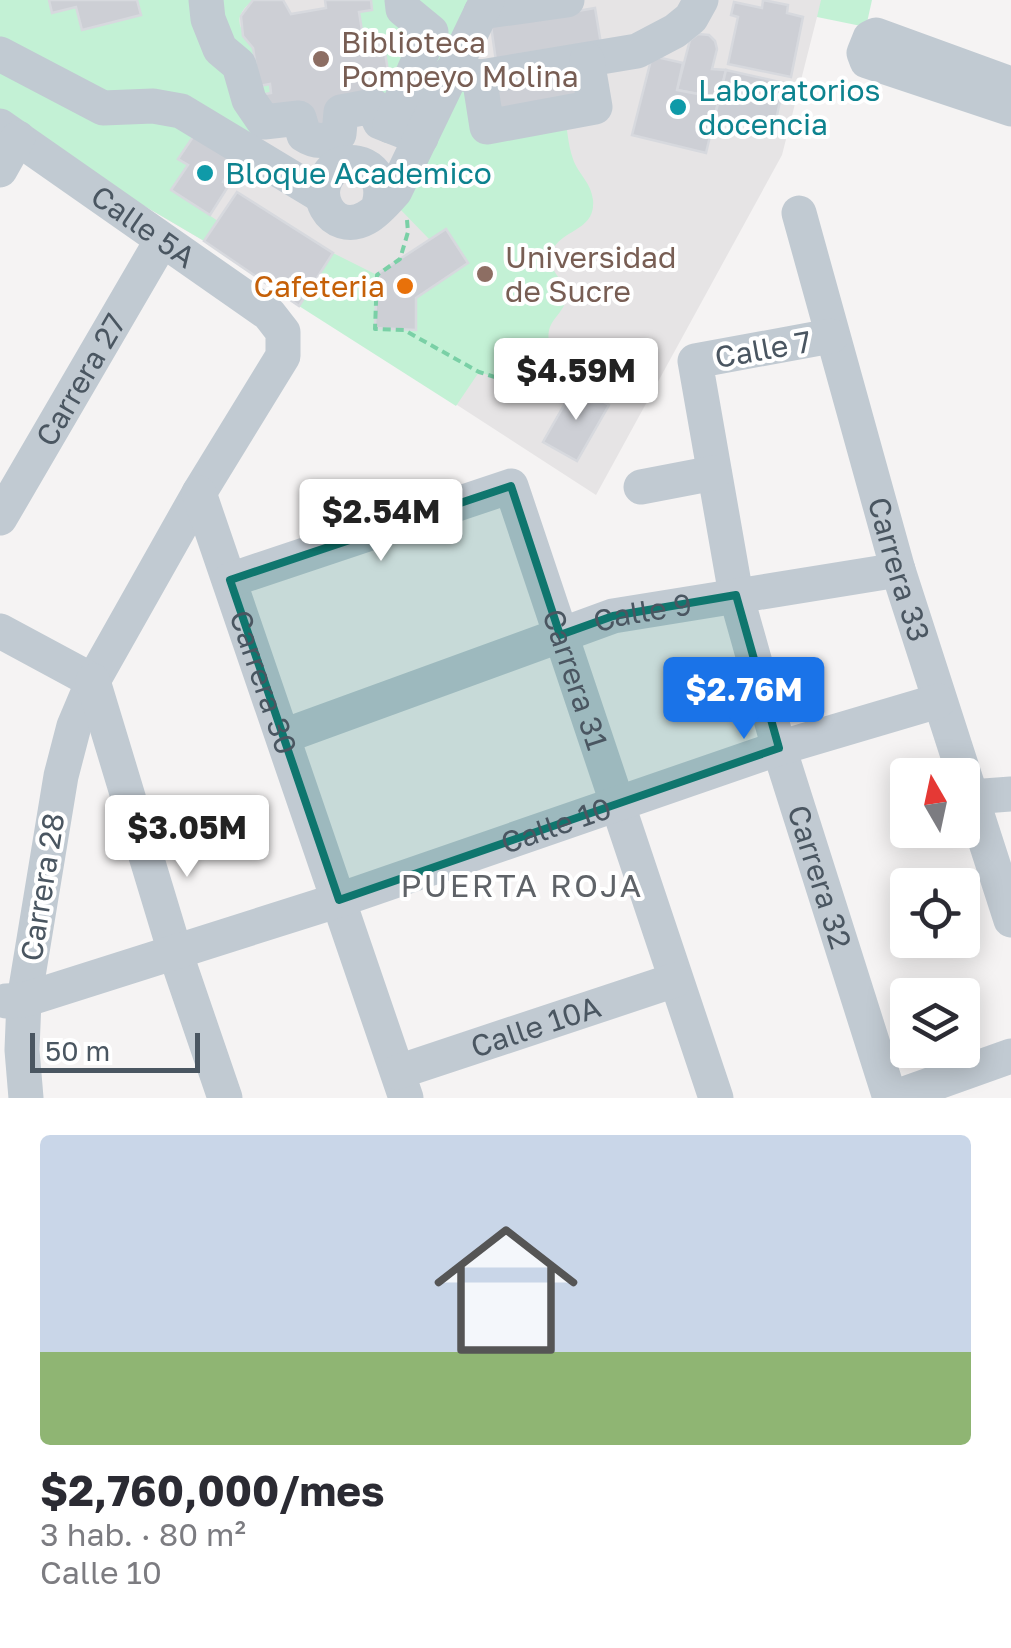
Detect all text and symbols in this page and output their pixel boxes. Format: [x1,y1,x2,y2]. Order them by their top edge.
place label: Biblioteca Pompeyo Molina [341,24,579,94]
marker: Biblioteca Pompeyo Molina [310,48,332,70]
place label: Laboratorios docencia [698,72,881,142]
marker: Laboratorios docencia [667,96,689,118]
place label: Bloque Academico [225,155,492,191]
marker: Bloque Academico [194,162,216,184]
street label: Calle 5A [84,177,202,275]
place label: Universidad de Sucre [505,239,676,309]
marker: Universidad de Sucre [474,263,496,285]
place label: Cafeteria [254,268,385,304]
marker: Cafeteria [394,275,416,297]
street label: Carrera 27 [28,307,133,452]
street label: Calle 7 [712,323,814,375]
pin: $4.59M [495,338,657,423]
text: $4.59M [516,351,636,389]
pin: $2.54M [300,479,462,564]
text: $2.54M [321,492,441,530]
street label: Carrera 33 [861,493,938,646]
street label: Calle 9 [588,586,694,640]
street label: Carrera 31 [535,604,616,754]
street label: Carrera 30 [222,605,305,759]
pin: $2.76M [663,657,825,742]
text: $2.76M [685,670,803,708]
north arrow [890,758,980,848]
map controls [890,758,980,1068]
street label: Calle 10 [496,789,616,861]
pin: $3.05M [106,795,268,880]
street label: Carrera 32 [780,801,860,953]
text: $3.05M [127,808,247,846]
street label: Carrera 28 [13,810,71,964]
district label: PUERTA ROJA [400,866,644,904]
button: locate [890,868,980,958]
button: layers [890,978,980,1068]
street label: Calle 10A [466,988,605,1065]
scale bar [30,1028,200,1072]
text: 50 m [45,1034,110,1067]
icon: home [416,1200,596,1380]
text: $2,760,000/mes [40,1465,385,1515]
text: 3 hab. · 80 m² [40,1515,246,1553]
text: Calle 10 [40,1553,162,1591]

